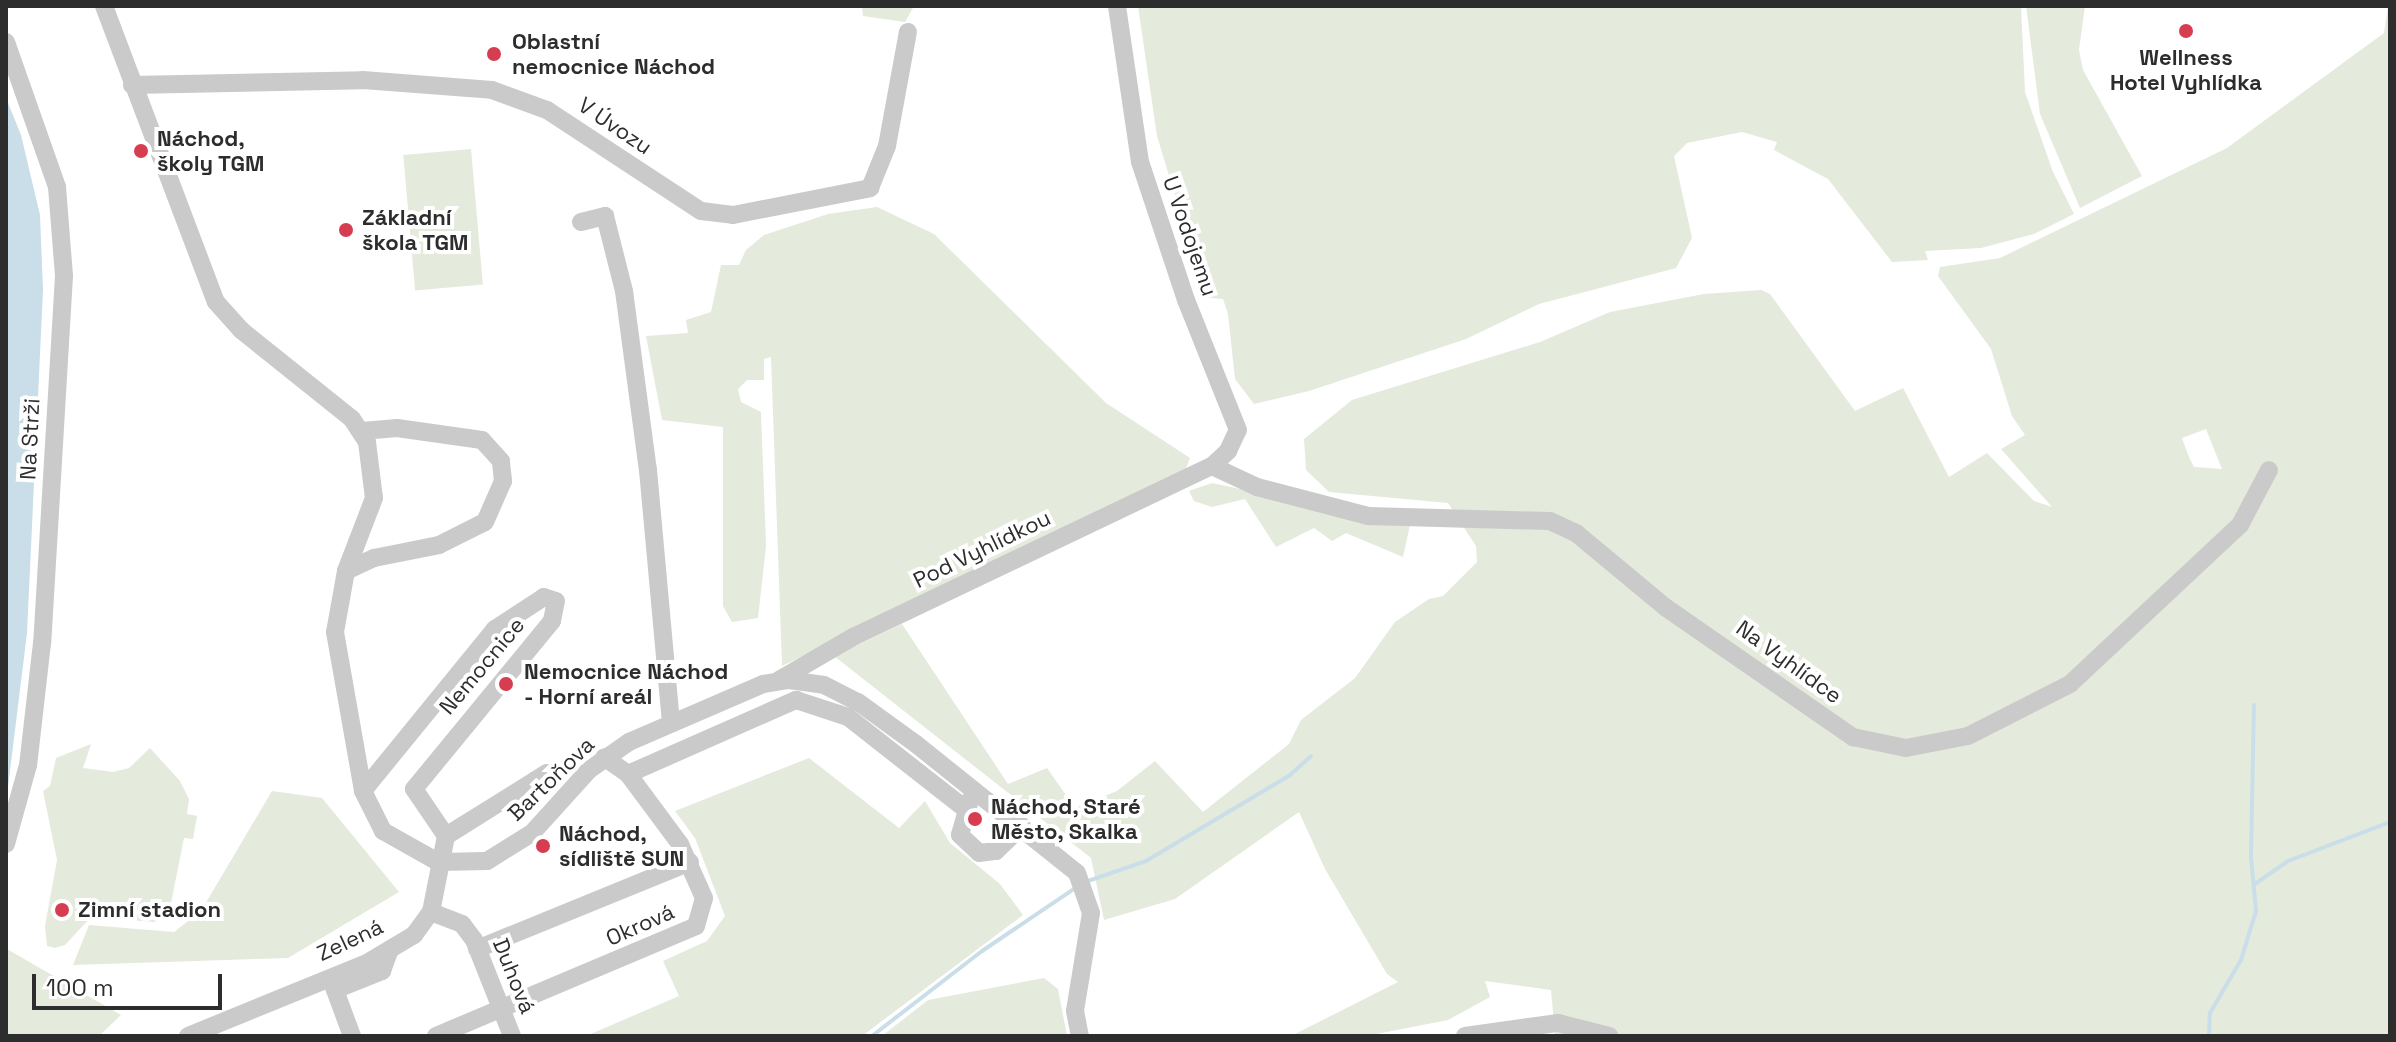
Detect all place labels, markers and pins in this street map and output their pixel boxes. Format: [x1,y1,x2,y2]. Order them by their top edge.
marker: Wellness Hotel Vyhlídka [2177,22,2195,40]
place label: Oblastní nemocnice Náchod [512,28,715,80]
marker: Oblastní nemocnice Náchod [483,43,505,65]
place label: Wellness Hotel Vyhlídka [2110,44,2262,96]
place label: Náchod, školy TGM [157,125,265,176]
marker: Náchod, školy TGM [132,142,150,160]
place label: Základní škola TGM [362,204,469,256]
marker: Základní škola TGM [337,221,355,239]
place label: Nemocnice Náchod - Horní areál [524,658,728,710]
marker: Nemocnice Náchod - Horní areál [495,673,517,695]
place label: Náchod, Staré Město, Skalka [991,793,1141,844]
marker: Náchod, Staré Město, Skalka [966,810,984,828]
place label: Náchod, sídliště SUN [559,820,684,872]
marker: Náchod, sídliště SUN [534,837,552,855]
place label: Zimní stadion [78,897,221,923]
marker: Zimní stadion [53,901,71,919]

